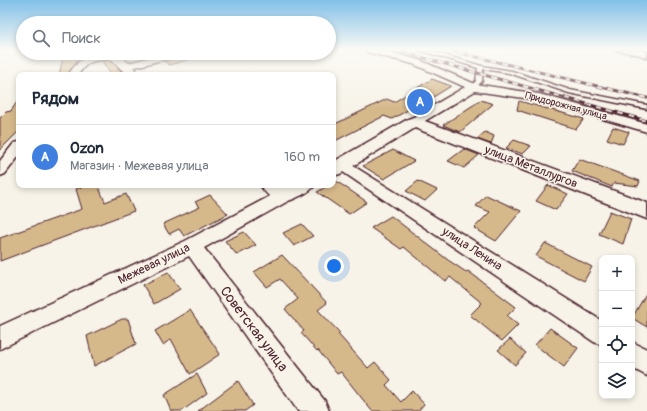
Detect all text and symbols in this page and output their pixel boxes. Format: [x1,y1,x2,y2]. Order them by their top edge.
search box [16,16,336,60]
icon: search [30,27,52,49]
text: Поиск [62,29,101,48]
pin: A [407,87,433,117]
text: Рядом [32,88,79,109]
street label: Придорожная улица [524,89,609,123]
text: Ozon [70,139,104,158]
street label: улица Металлургов [481,142,580,192]
text: A [41,149,49,165]
text: 160 m [284,149,320,165]
text: Магазин · Межевая улица [70,158,209,174]
street label: улица Ленина [438,224,505,274]
street label: Межевая улица [116,240,193,288]
map controls [599,255,635,399]
button: + [599,255,635,291]
your location [324,256,344,276]
street label: Советская улица [216,283,292,375]
button: − [599,291,635,327]
button: locate [599,327,635,363]
button: layers [599,363,635,399]

